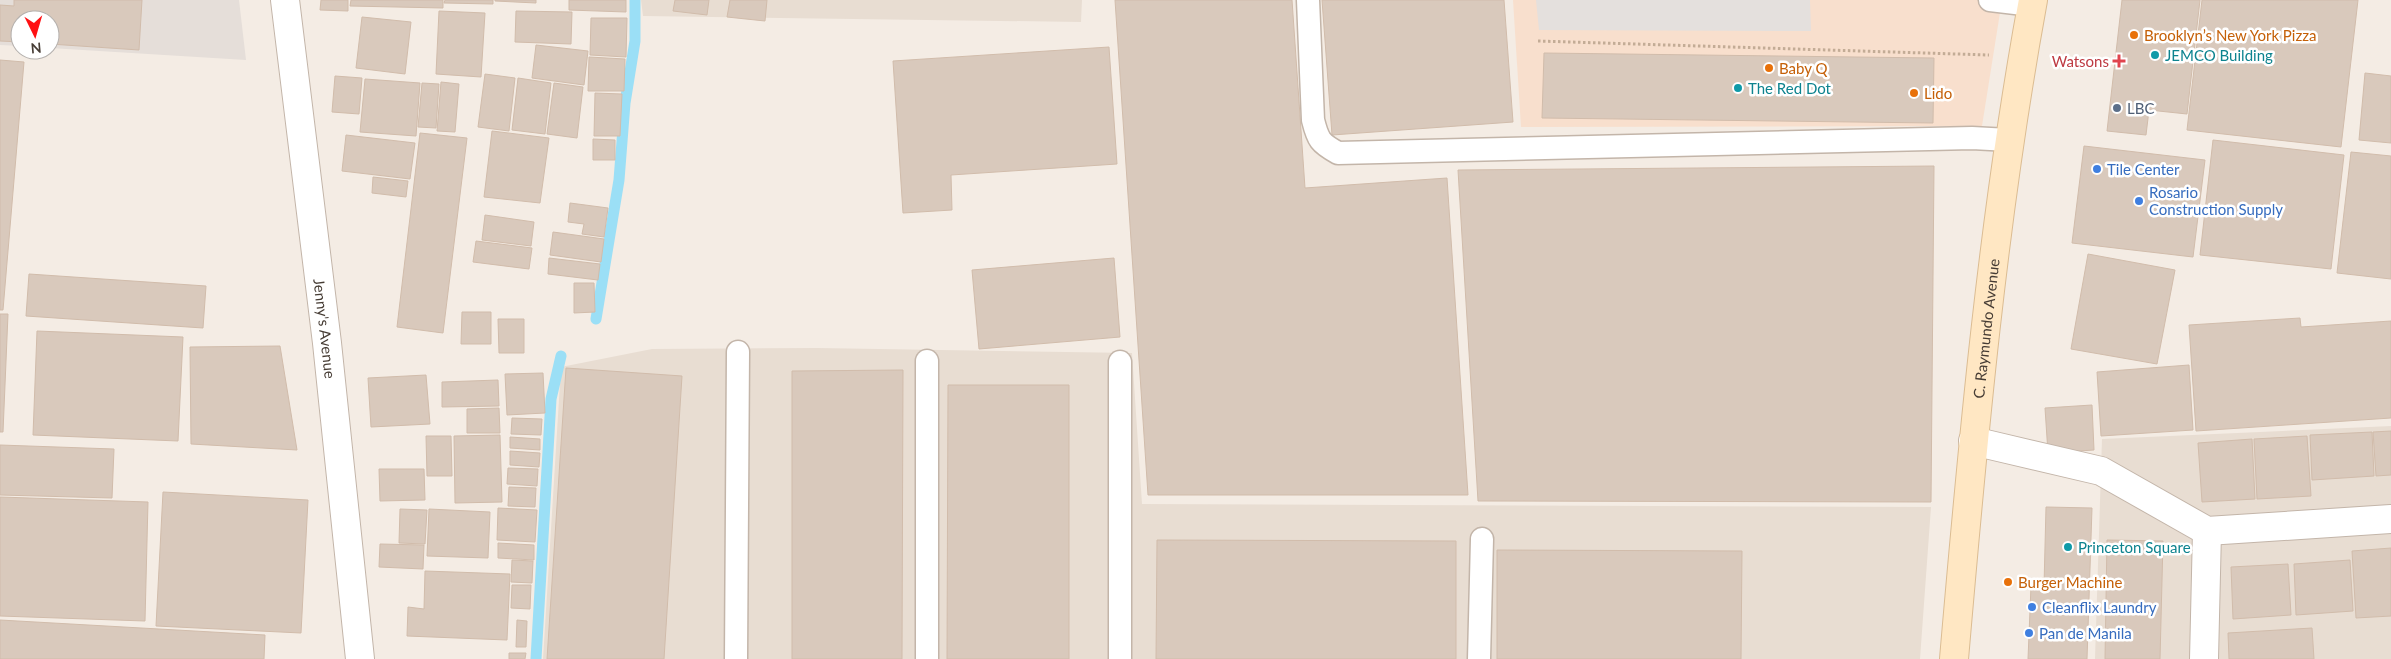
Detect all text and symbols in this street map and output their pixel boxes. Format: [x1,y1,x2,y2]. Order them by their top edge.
north arrow [10,10,60,60]
place label: Brooklyn’s New York Pizza [2144,26,2316,44]
marker: Brooklyn’s New York Pizza [2128,29,2140,41]
text: N [30,40,42,57]
place label: JEMCO Building [2165,46,2273,64]
marker: JEMCO Building [2149,49,2161,61]
place label: Watsons [2052,52,2109,70]
marker: Watsons [2113,55,2125,67]
place label: Baby Q [1779,59,1827,77]
marker: Baby Q [1763,62,1775,74]
place label: The Red Dot [1748,79,1832,97]
marker: The Red Dot [1732,82,1744,94]
place label: Lido [1924,84,1952,102]
marker: Lido [1908,87,1920,99]
place label: LBC [2127,99,2154,117]
marker: LBC [2111,102,2123,114]
place label: Tile Center [2107,160,2180,178]
marker: Tile Center [2091,163,2103,175]
place label: Rosario Construction Supply [2149,183,2283,218]
marker: Rosario Construction Supply [2133,195,2145,207]
street label: C. Raymundo Avenue [1969,257,2003,399]
street label: Jenny's Avenue [310,277,340,380]
place label: Princeton Square [2078,538,2191,556]
marker: Princeton Square [2062,541,2074,553]
place label: Burger Machine [2018,573,2122,591]
marker: Burger Machine [2002,576,2014,588]
place label: Cleanflix Laundry [2042,598,2157,616]
marker: Cleanflix Laundry [2026,601,2038,613]
place label: Pan de Manila [2039,624,2132,642]
marker: Pan de Manila [2023,627,2035,639]

